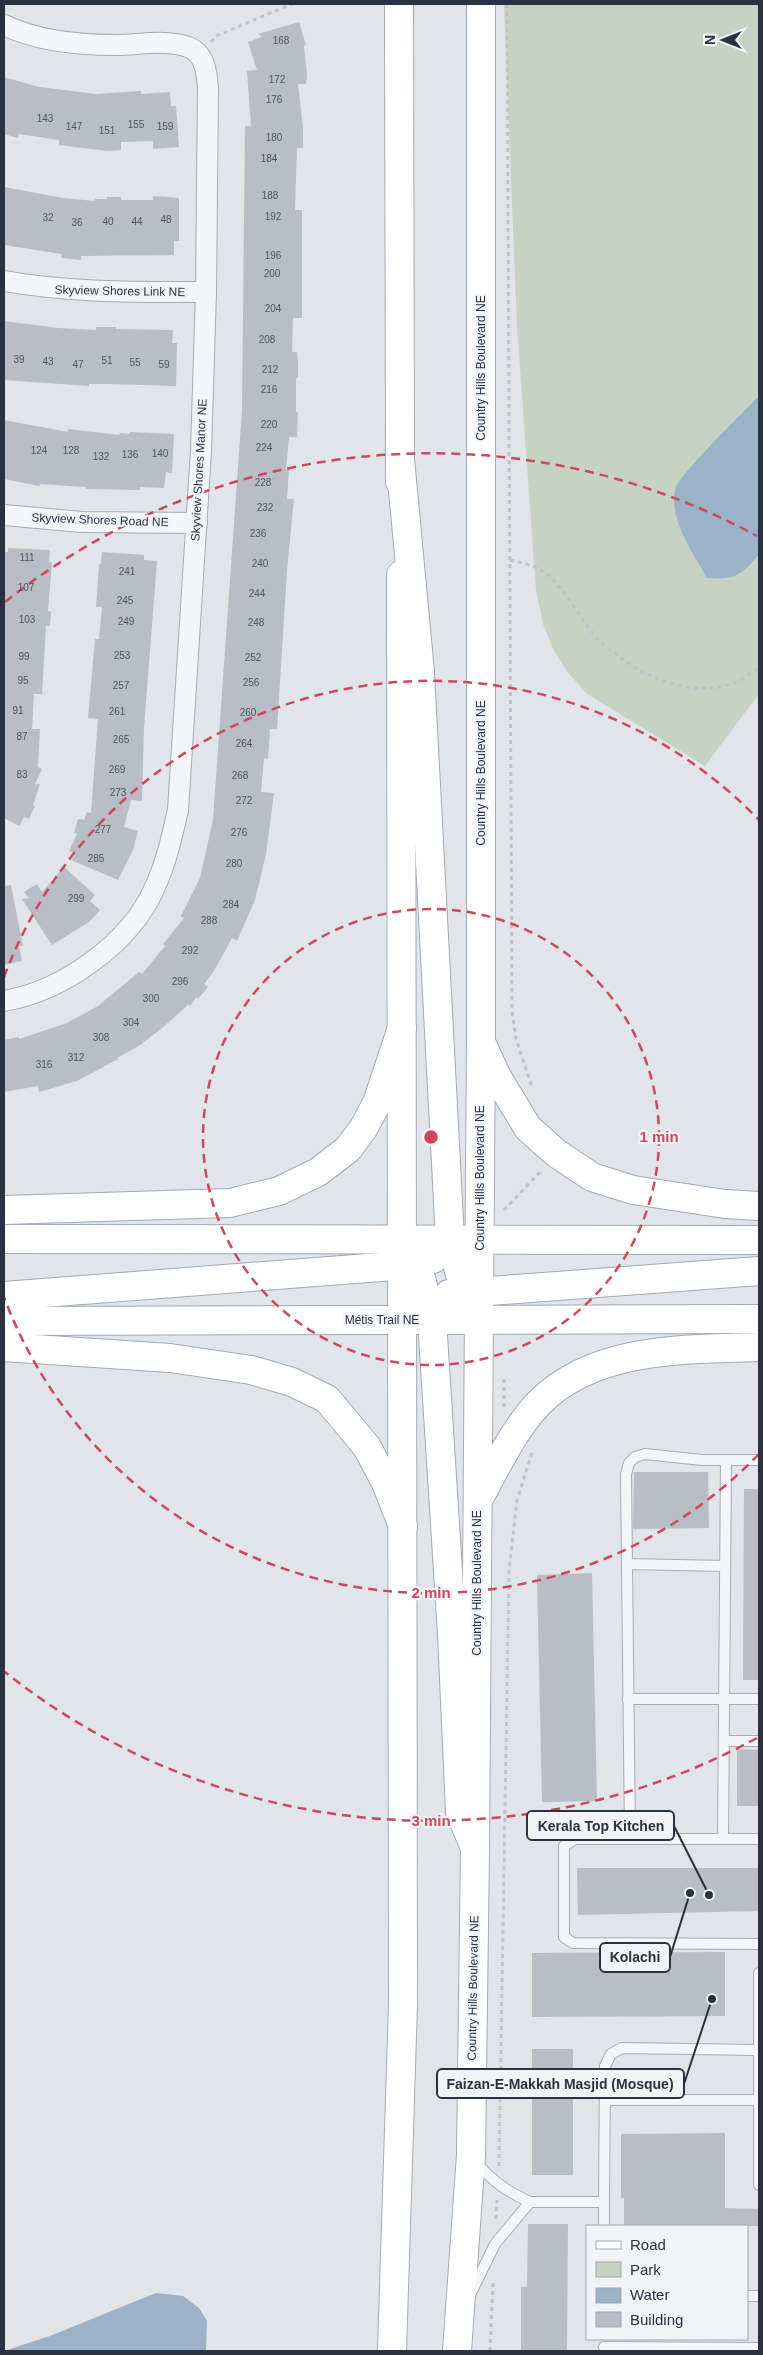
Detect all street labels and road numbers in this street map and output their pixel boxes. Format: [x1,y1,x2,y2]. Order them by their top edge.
street label: Skyview Shores Link NE [55,283,185,299]
street label: Country Hills Boulevard NE [474,295,488,441]
street label: Skyview Shores Manor NE [188,398,210,542]
street label: Skyview Shores Road NE [31,511,169,529]
street label: Country Hills Boulevard NE [474,700,488,846]
street label: Country Hills Boulevard NE [473,1105,487,1251]
street label: Métis Trail NE [345,1313,419,1327]
street label: Country Hills Boulevard NE [470,1510,484,1656]
street label: Country Hills Boulevard NE [465,1915,481,2061]

